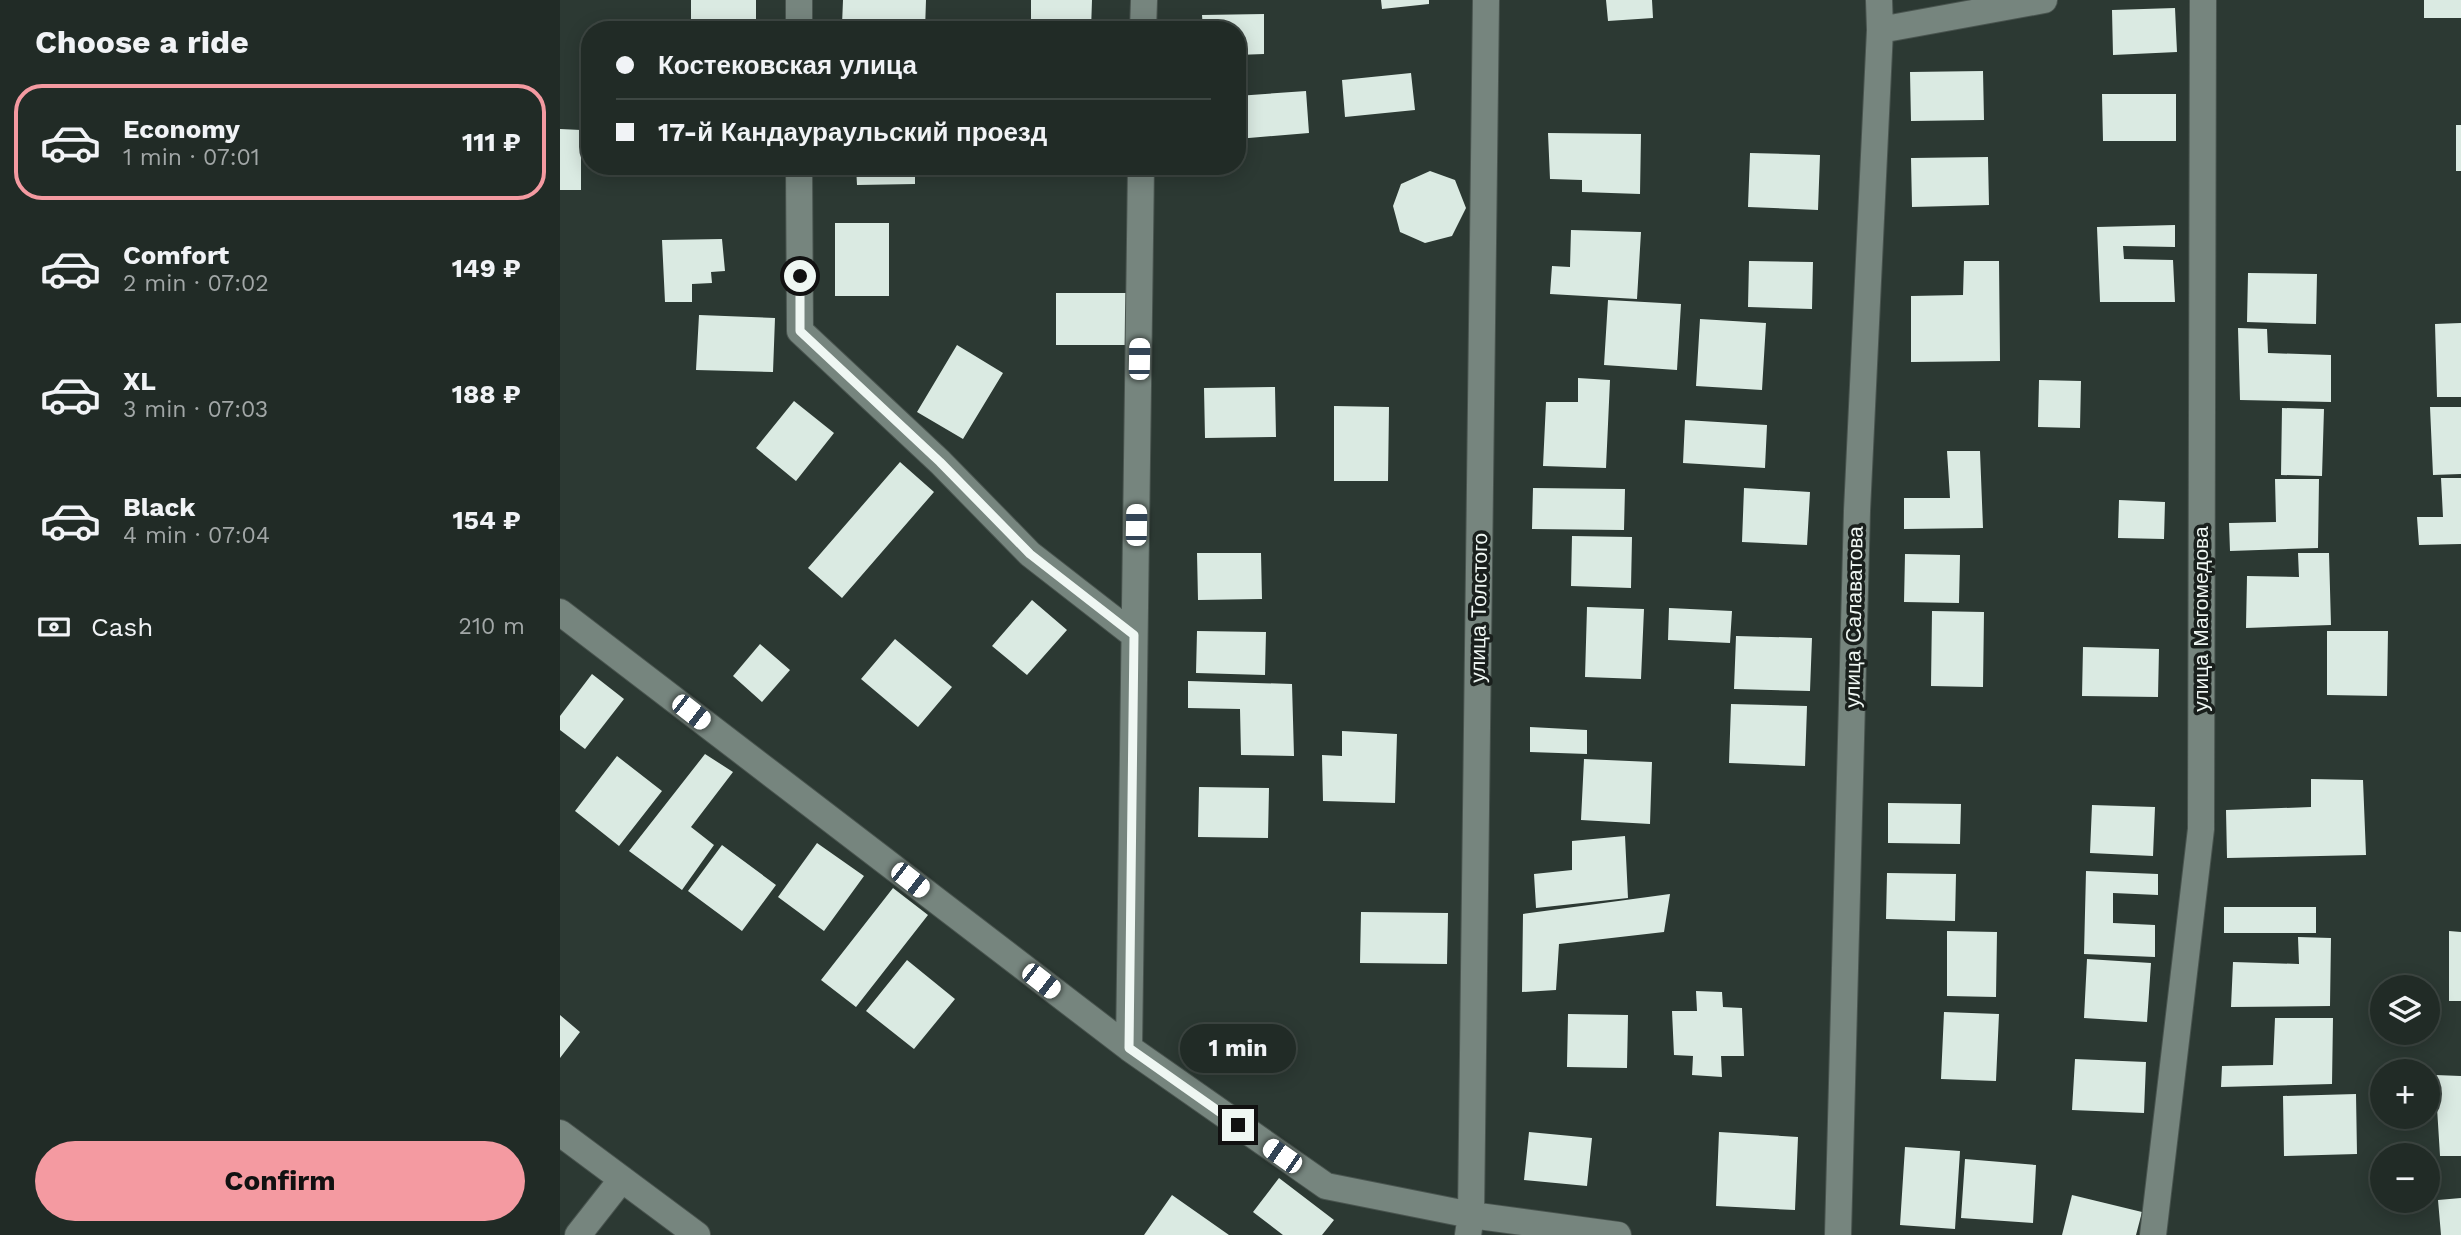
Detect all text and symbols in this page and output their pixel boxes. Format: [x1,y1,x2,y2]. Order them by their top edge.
text: Choose a ride [35,23,249,61]
text: Костековская улица [658,50,917,80]
icon: car [39,111,102,174]
text: Economy [123,114,240,144]
text: 17-й Кандаураульский проезд [658,117,1047,147]
text: 111 ₽ [462,127,521,157]
text: 1 min · 07:01 [123,144,260,171]
icon: car [39,237,102,300]
text: Comfort [123,240,229,270]
text: 149 ₽ [452,253,521,283]
route start [784,260,816,292]
text: 2 min · 07:02 [123,270,269,297]
car [1129,338,1150,380]
icon: car [39,363,102,426]
text: XL [123,366,156,396]
text: 188 ₽ [452,379,521,409]
text: 3 min · 07:03 [123,396,268,423]
icon: car [39,489,102,552]
text: Black [123,492,195,522]
car [1126,504,1147,546]
text: 154 ₽ [453,505,521,535]
text: 4 min · 07:04 [123,522,270,549]
street label: улица Салаватова [1839,526,1868,708]
street label: улица Магомедова [2188,526,2213,712]
street label: улица Толстого [1465,533,1492,683]
icon: cash [35,608,73,646]
text: Cash [91,612,153,642]
text: 210 m [459,613,525,640]
car [668,691,715,733]
car [887,859,934,901]
car [1018,960,1065,1002]
map controls [2370,975,2440,1213]
button: layers [2370,975,2440,1045]
callout: 1 min [1180,1024,1296,1072]
text: 1 min [1208,1035,1268,1062]
button: + [2370,1059,2440,1129]
route end [1222,1109,1254,1141]
car [1259,1135,1306,1177]
button: Confirm [35,1141,525,1221]
button: − [2370,1143,2440,1213]

